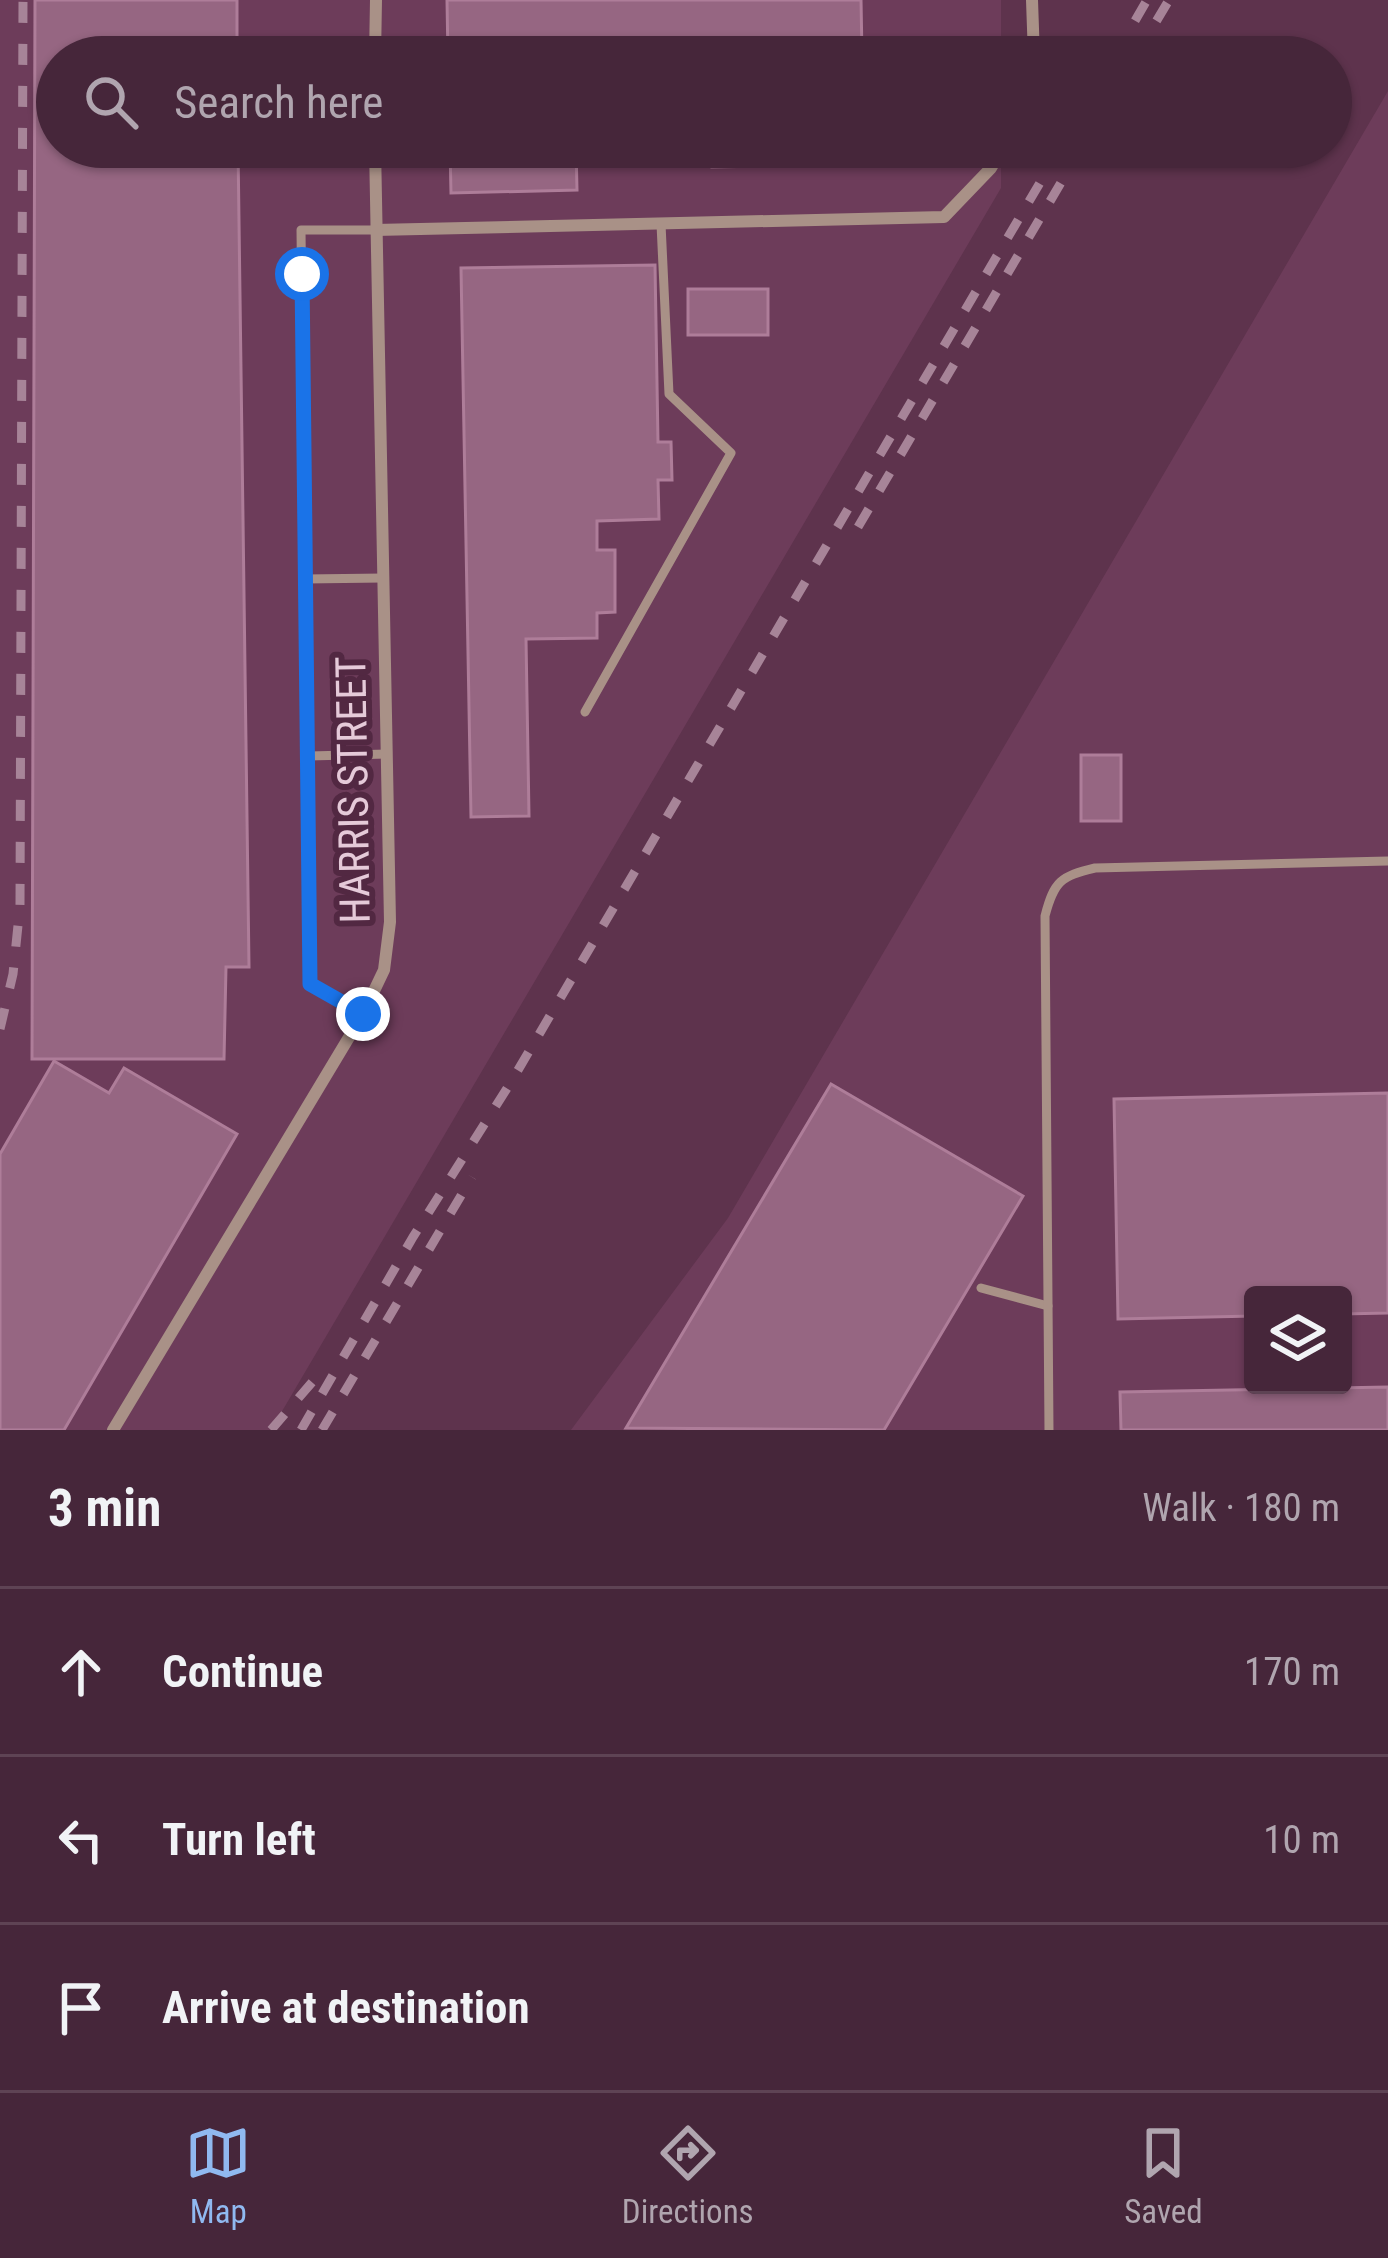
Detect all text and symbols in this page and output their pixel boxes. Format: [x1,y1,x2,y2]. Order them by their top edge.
search box [36,36,1352,168]
icon: search [78,69,144,135]
text: Search here [174,76,383,129]
route start [275,247,329,301]
street label: HARRIS STREET [326,656,380,924]
route end [336,987,390,1041]
map controls [1244,1286,1352,1394]
button: layers [1244,1286,1352,1394]
text: 3 min [48,1479,161,1538]
text: Walk · 180 m [1142,1485,1340,1531]
icon: ahead [48,1639,114,1705]
text: Continue [162,1645,323,1698]
text: 170 m [1244,1649,1340,1695]
icon: left [48,1807,114,1873]
text: Turn left [162,1813,316,1866]
text: 10 m [1263,1817,1340,1863]
icon: arrive [48,1975,114,2041]
text: Arrive at destination [162,1981,530,2034]
tab: Map [185,2120,251,2231]
tab: Directions [622,2120,754,2231]
tab: Saved [1124,2120,1203,2231]

